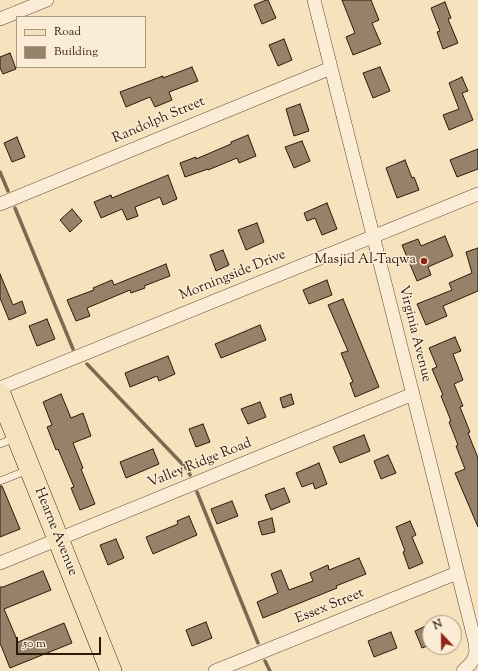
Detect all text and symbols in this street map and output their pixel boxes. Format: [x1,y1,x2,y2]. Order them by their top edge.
legend [16,16,146,68]
text: Road [54,23,81,41]
text: Building [54,43,98,61]
street label: Randolph Street [110,94,208,148]
street label: Morningside Drive [177,247,289,305]
place label: Masjid Al-Taqwa [314,253,416,269]
marker: Masjid Al-Taqwa [419,256,429,266]
street label: Virginia Avenue [394,284,434,384]
street label: Valley Ridge Road [146,436,254,492]
street label: Hearne Avenue [30,485,80,579]
street label: Essex Street [293,586,367,628]
north arrow [422,615,462,655]
text: N [431,616,445,634]
scale bar [18,629,103,655]
text: 50 m [23,635,46,653]

